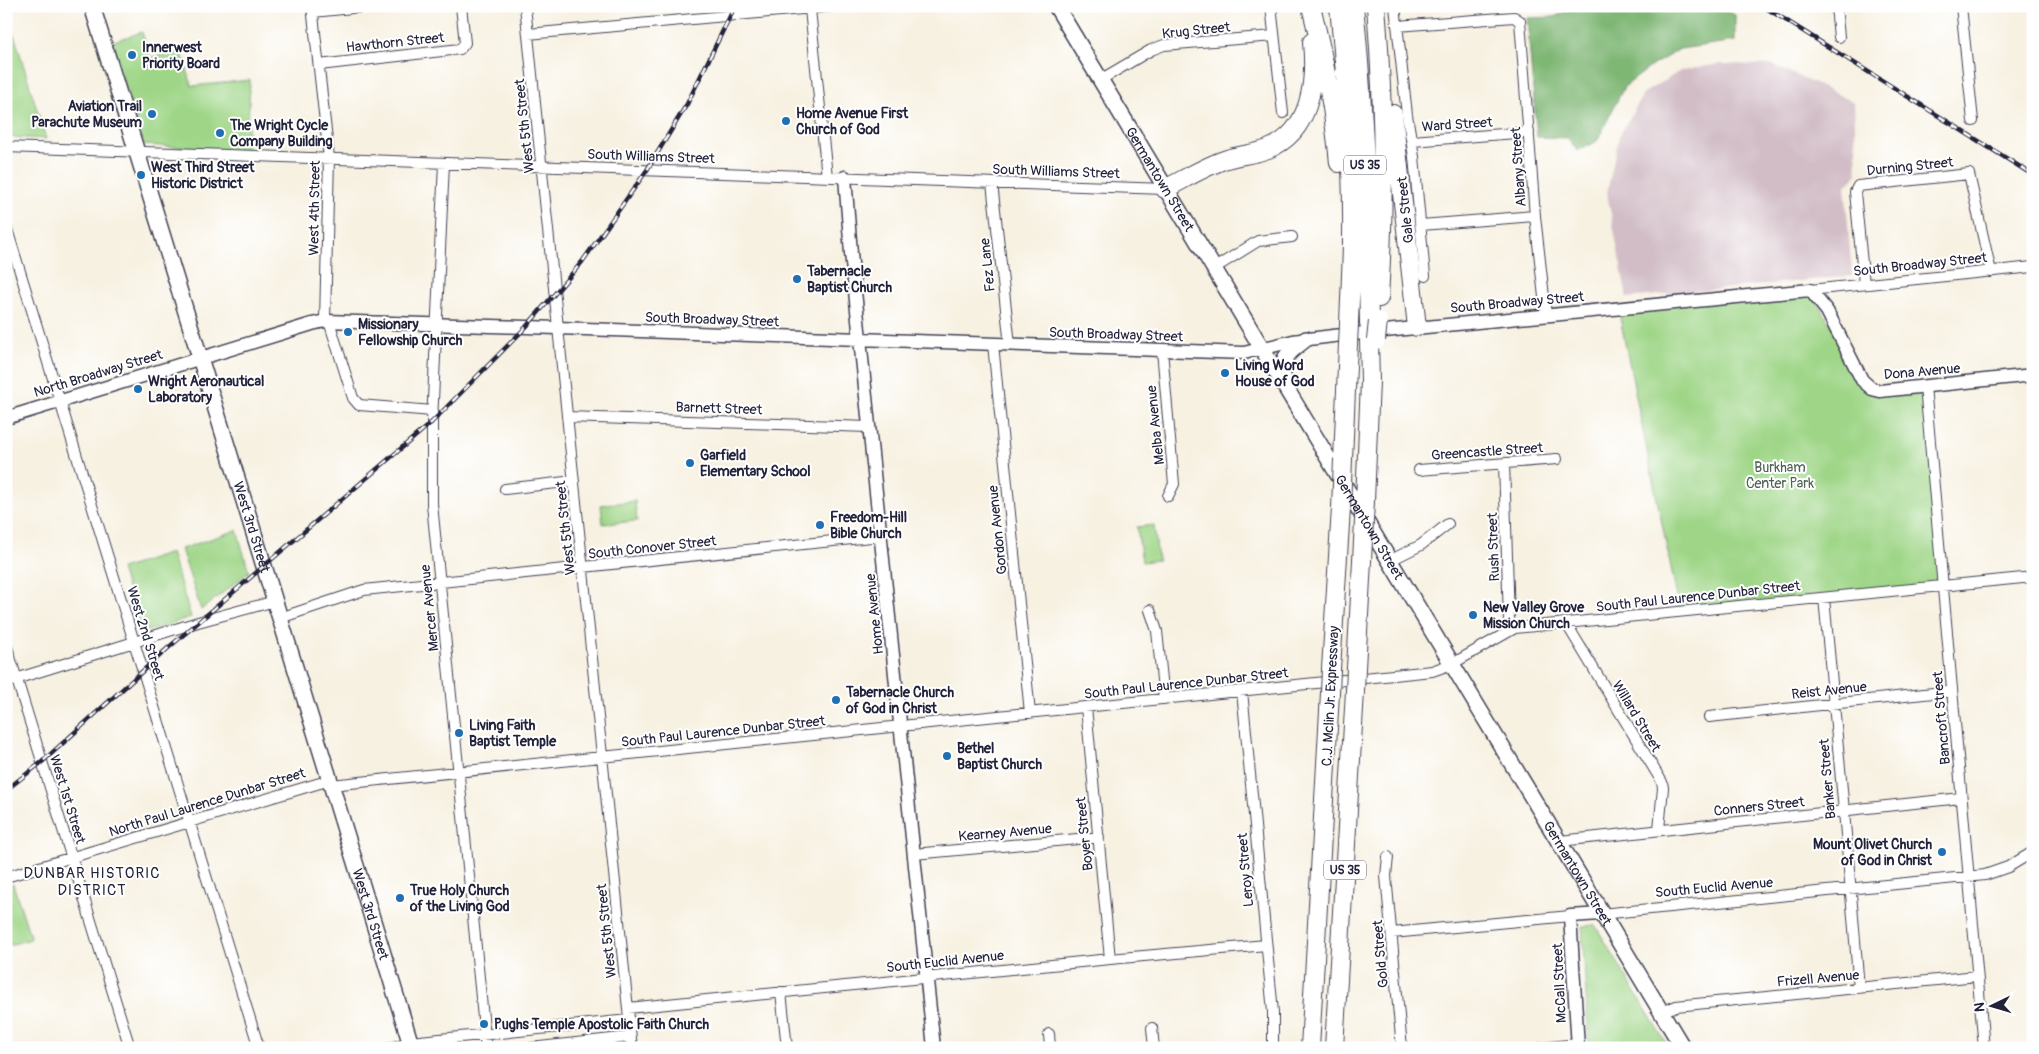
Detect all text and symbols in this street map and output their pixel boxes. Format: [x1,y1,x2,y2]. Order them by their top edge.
street label: Krug Street [1161,18,1231,43]
street label: Hawthorn Street [345,29,445,56]
place label: Innerwest Priority Board [142,39,220,72]
marker: Innerwest Priority Board [126,49,138,61]
street label: West 5th Street [511,78,538,174]
place label: Aviation Trail Parachute Museum [31,98,143,131]
place label: Home Avenue First Church of God [796,105,909,138]
marker: Aviation Trail Parachute Museum [146,108,158,120]
street label: Ward Street [1421,114,1493,135]
marker: Home Avenue First Church of God [780,115,792,127]
place label: The Wright Cycle Company Building [229,117,333,150]
street label: Germantown Street [1122,124,1198,235]
street label: Albany Street [1507,126,1530,207]
marker: The Wright Cycle Company Building [214,127,226,139]
street label: South Williams Street [587,146,715,167]
street label: Durning Street [1866,153,1954,179]
road number: US 35 [1344,156,1386,174]
place label: West Third Street Historic District [151,159,255,192]
street label: West 4th Street [305,160,324,256]
street label: South Williams Street [992,161,1120,182]
marker: West Third Street Historic District [135,169,147,181]
street label: Gale Street [1394,175,1417,244]
street label: Fez Lane [976,237,999,293]
street label: South Broadway Street [1852,249,1988,280]
place label: Tabernacle Baptist Church [806,263,892,296]
marker: Tabernacle Baptist Church [791,273,803,285]
street label: South Broadway Street [1449,288,1585,317]
street label: South Broadway Street [645,309,780,330]
place label: Missionary Fellowship Church [358,316,463,349]
street label: South Broadway Street [1049,324,1184,345]
marker: Missionary Fellowship Church [342,326,354,338]
street label: North Broadway Street [32,346,165,401]
place label: Living Word House of God [1235,357,1315,390]
street label: Dona Avenue [1883,360,1961,383]
marker: Living Word House of God [1219,367,1231,379]
place label: Wright Aeronautical Laboratory [148,373,264,406]
marker: Wright Aeronautical Laboratory [132,383,144,395]
street label: Melba Avenue [1143,384,1168,466]
street label: Barnett Street [675,398,763,419]
street label: Greencastle Street [1430,439,1544,464]
place label: Garfield Elementary School [700,447,811,480]
marker: Garfield Elementary School [684,457,696,469]
park label: Burkham Center Park [1746,459,1814,492]
street label: Germantown Street [1331,472,1407,583]
street label: West 3rd Street [230,480,274,575]
street label: West 5th Street [552,480,579,576]
street label: Gordon Avenue [984,484,1011,575]
place label: Freedom-Hill Bible Church [830,509,907,542]
street label: Rush Street [1484,512,1503,582]
marker: Freedom-Hill Bible Church [814,519,826,531]
street label: South Conover Street [587,532,717,563]
street label: Mercer Avenue [416,564,443,652]
street label: Home Avenue [862,573,887,655]
street label: South Paul Laurence Dunbar Street [1595,577,1801,616]
street label: West 2nd Street [123,584,168,683]
place label: New Valley Grove Mission Church [1483,599,1585,632]
marker: New Valley Grove Mission Church [1467,609,1479,621]
street label: C.J. Mclin Jr. Expressway [1318,625,1343,767]
street label: South Paul Laurence Dunbar Street [1083,664,1289,703]
street label: Bancroft Street [1929,670,1954,765]
street label: Willard Street [1609,677,1665,755]
street label: Reist Avenue [1791,678,1868,703]
place label: Tabernacle Church of God in Christ [845,684,954,717]
marker: Tabernacle Church of God in Christ [830,694,842,706]
street label: South Paul Laurence Dunbar Street [620,712,826,751]
place label: Living Faith Baptist Temple [469,717,557,750]
marker: Living Faith Baptist Temple [453,727,465,739]
street label: Banker Street [1815,738,1839,820]
place label: Bethel Baptist Church [957,740,1042,773]
marker: Bethel Baptist Church [941,750,953,762]
street label: West 1st Street [46,753,89,846]
street label: North Paul Laurence Dunbar Street [107,764,308,840]
street label: Conners Street [1713,793,1806,820]
street label: Boyer Street [1072,796,1097,872]
street label: Germantown Street [1539,818,1615,929]
street label: Kearney Avenue [958,820,1053,845]
street label: Leroy Street [1234,832,1257,908]
place label: Mount Olivet Church of God in Christ [1813,836,1932,869]
marker: Mount Olivet Church of God in Christ [1936,846,1948,858]
road number: US 35 [1324,860,1366,880]
district label: DUNBAR HISTORIC DISTRICT [23,864,161,900]
street label: West 3rd Street [348,867,392,962]
street label: South Euclid Avenue [1654,874,1774,901]
place label: True Holy Church of the Living God [409,882,510,915]
street label: West 5th Street [593,883,620,979]
marker: True Holy Church of the Living God [394,892,406,904]
street label: Gold Street [1369,919,1392,989]
street label: McCall Street [1549,942,1570,1023]
street label: South Euclid Avenue [885,947,1005,976]
street label: Frizell Avenue [1776,966,1860,991]
north arrow [1966,982,2016,1032]
text: N [1971,1002,1988,1013]
place label: Pughs Temple Apostolic Faith Church [494,1016,710,1033]
marker: Pughs Temple Apostolic Faith Church [478,1018,490,1030]

